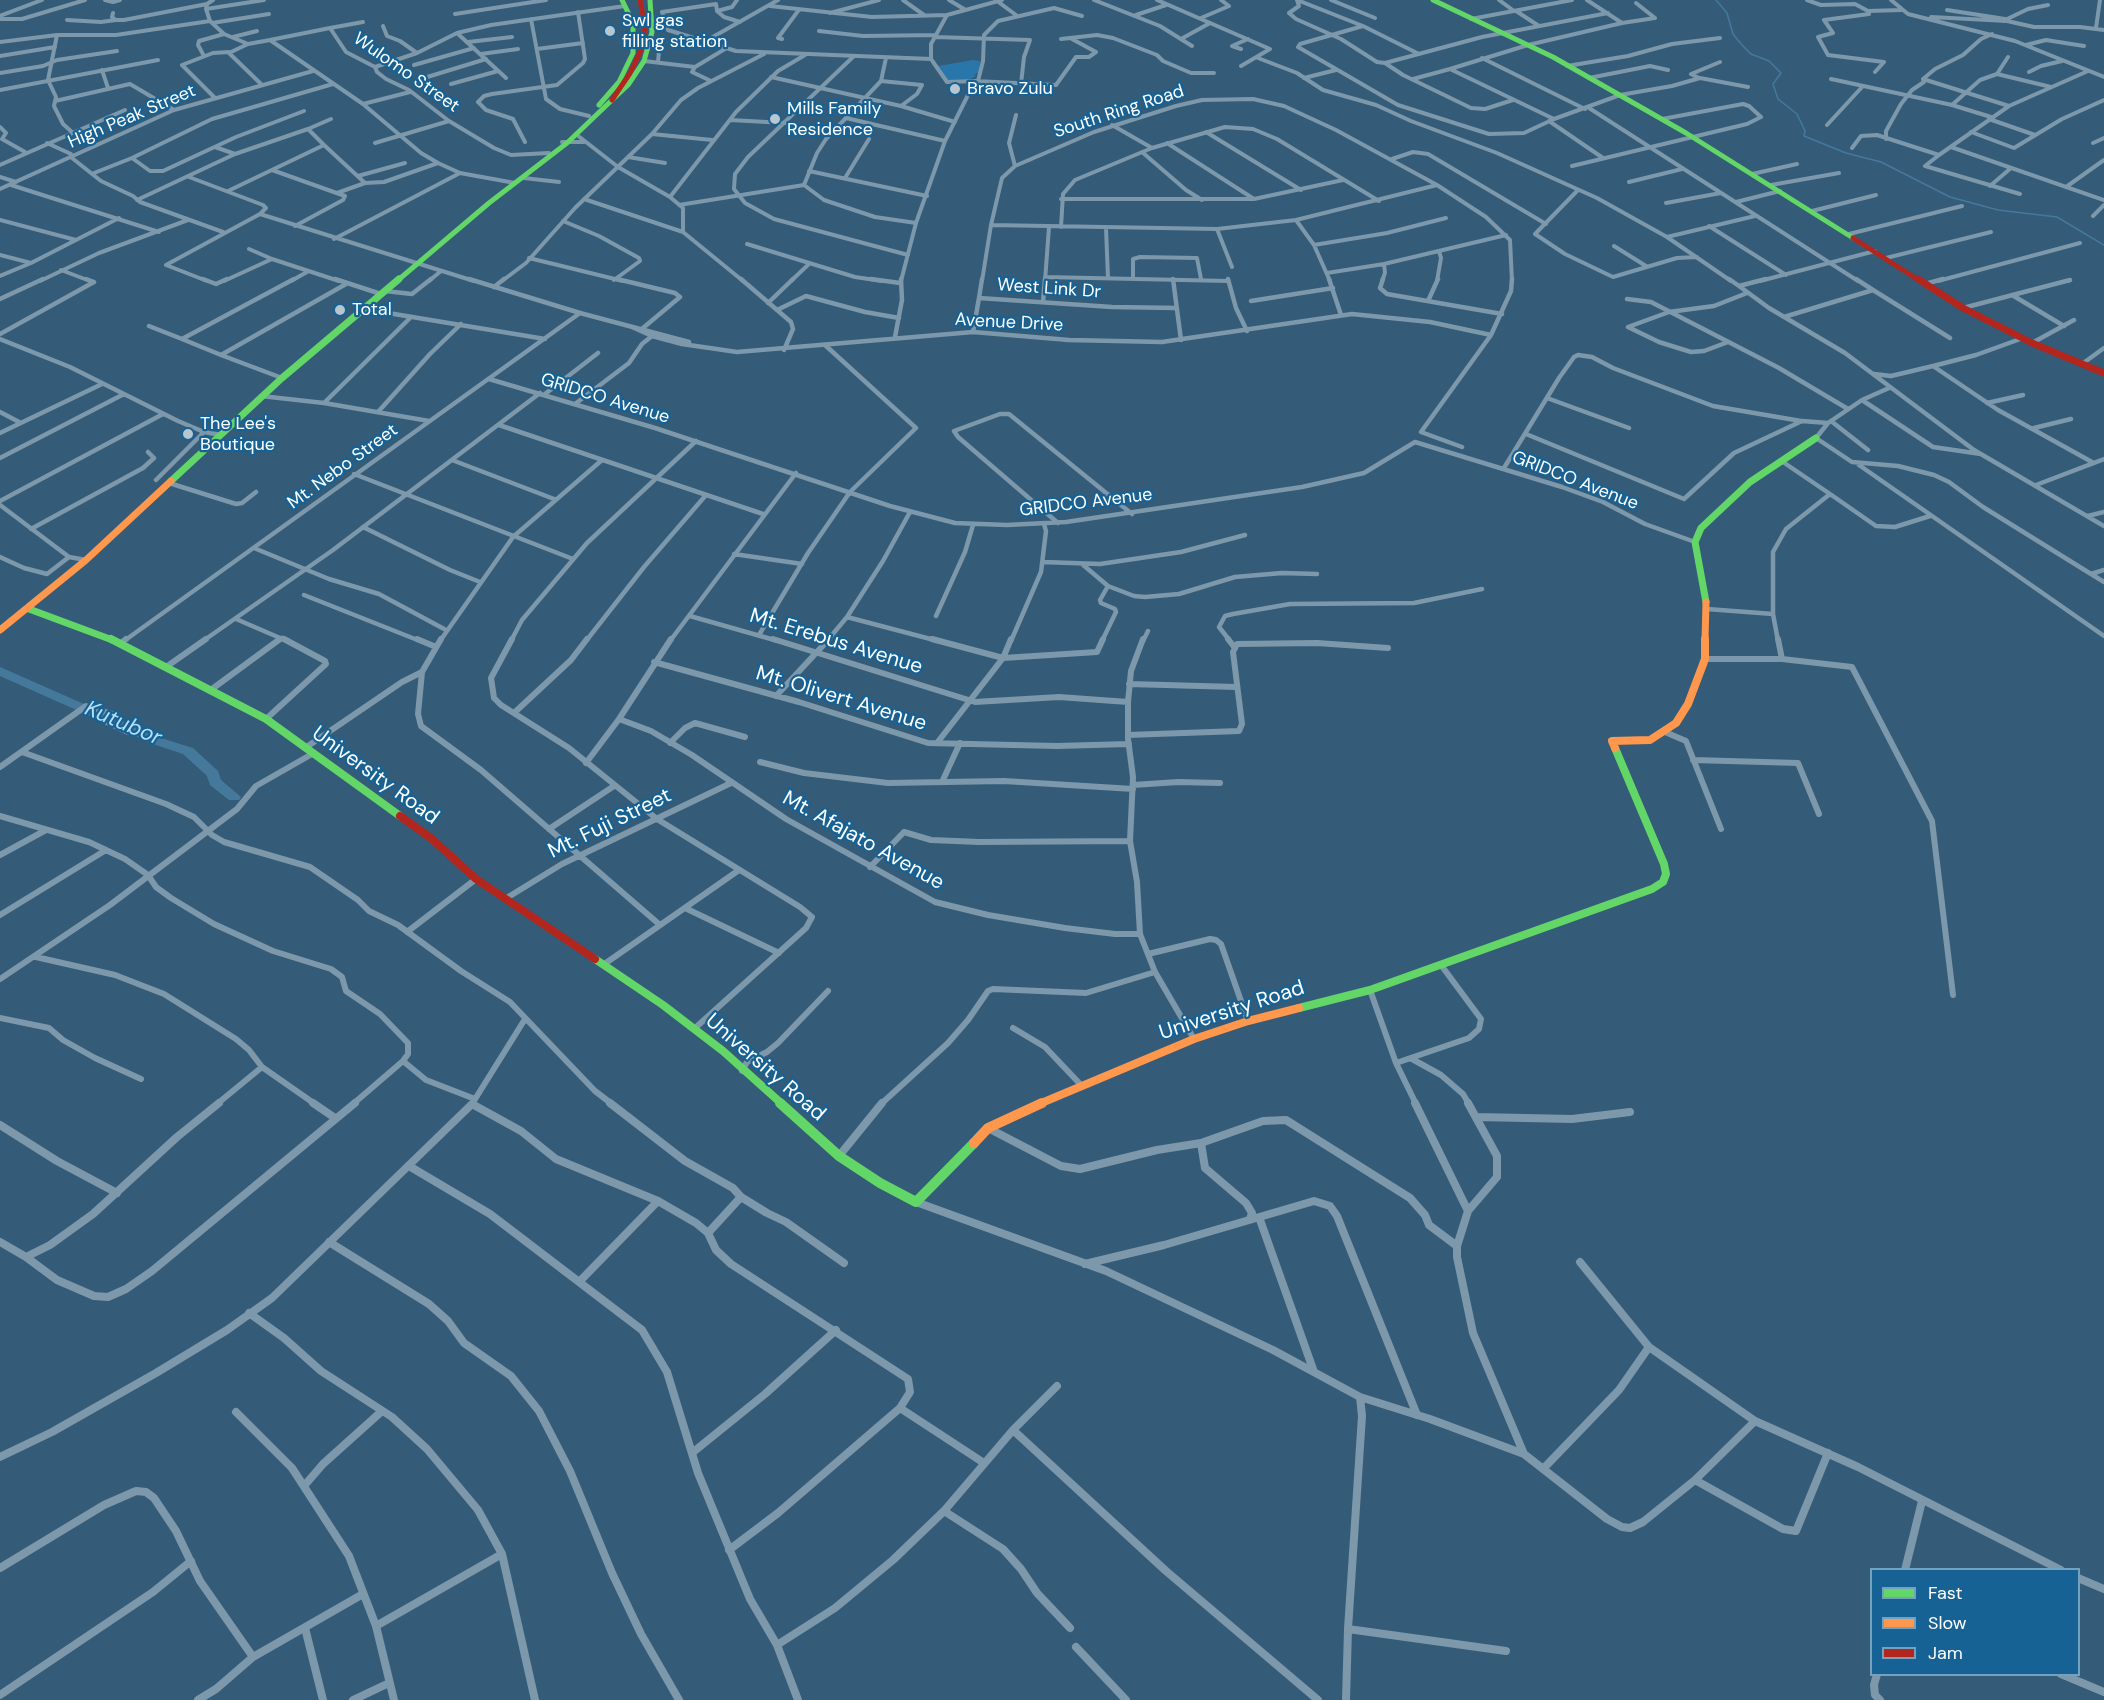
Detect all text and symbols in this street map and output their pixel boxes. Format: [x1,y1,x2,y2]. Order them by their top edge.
place label: Swl gas filling station [622,10,727,52]
marker: Swl gas filling station [603,24,617,38]
street label: Wulomo Street [349,28,463,118]
place label: Bravo Zulu [967,78,1053,100]
street label: High Peak Street [65,80,199,154]
street label: South Ring Road [1051,81,1187,143]
marker: Bravo Zulu [948,82,962,96]
place label: Mills Family Residence [787,98,881,140]
marker: Mills Family Residence [768,112,782,126]
street label: West Link Dr [996,275,1102,303]
place label: Total [352,299,392,321]
marker: Total [333,303,347,317]
street label: Avenue Drive [954,309,1064,337]
street label: GRIDCO Avenue [538,369,672,429]
place label: The Lee's Boutique [200,413,276,456]
street label: Mt. Nebo Street [284,420,402,514]
marker: The Lee's Boutique [181,427,195,441]
street label: GRIDCO Avenue [1509,447,1641,515]
street label: GRIDCO Avenue [1018,484,1154,522]
street label: Mt. Erebus Avenue [747,604,925,680]
street label: Mt. Olivert Avenue [753,661,929,737]
water label: Kutubor [81,696,165,752]
street label: University Road [306,721,444,831]
street label: Mt. Fuji Street [544,783,676,865]
street label: Mt. Afajato Avenue [778,786,948,896]
street label: University Road [1156,976,1308,1046]
street label: University Road [700,1009,830,1127]
legend [1870,1568,2080,1676]
text: Fast [1928,1581,1963,1605]
text: Slow [1928,1611,1967,1635]
text: Jam [1928,1641,1963,1665]

